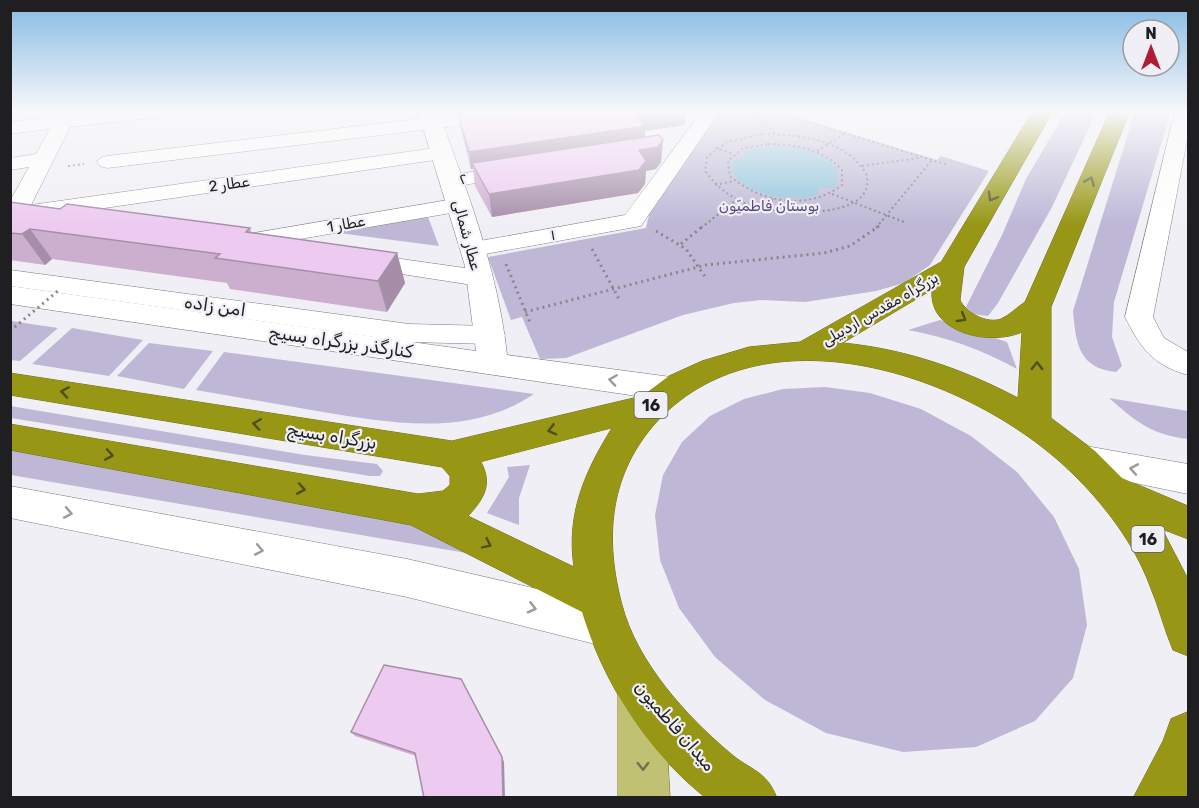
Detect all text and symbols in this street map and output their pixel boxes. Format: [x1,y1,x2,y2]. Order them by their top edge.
north arrow [1121,18,1181,78]
text: N [1145,24,1157,43]
street label: ۲ [458,170,468,188]
street label: عطار 2 [207,172,251,196]
one-way arrow [1083,177,1095,188]
one-way arrow [988,191,999,201]
park label: بوستان فاطمیّون [719,197,819,215]
street label: عطار شمالی [449,198,485,272]
street label: عطار 1 [325,212,367,236]
street label: ۱ [549,226,557,244]
street label: بزرگراه مقدس اردبیلی [818,268,942,350]
street label: امن زاده [183,291,247,321]
one-way arrow [955,310,966,321]
street label: کنارگذر بزرگراه بسیج [268,321,414,364]
one-way arrow [1030,361,1043,370]
one-way arrow [609,375,618,387]
one-way arrow [60,387,70,399]
road number: 16 [634,392,668,418]
one-way arrow [253,418,262,430]
street label: بزرگراه بسیج [285,418,379,455]
one-way arrow [547,422,557,435]
one-way arrow [105,448,114,460]
one-way arrow [1130,464,1139,476]
one-way arrow [296,482,306,495]
one-way arrow [63,506,73,519]
road number: 16 [1132,526,1164,552]
one-way arrow [480,536,491,548]
one-way arrow [254,543,264,556]
one-way arrow [527,601,537,614]
street label: میدان فاطمیون [630,676,720,776]
one-way arrow [637,761,649,770]

